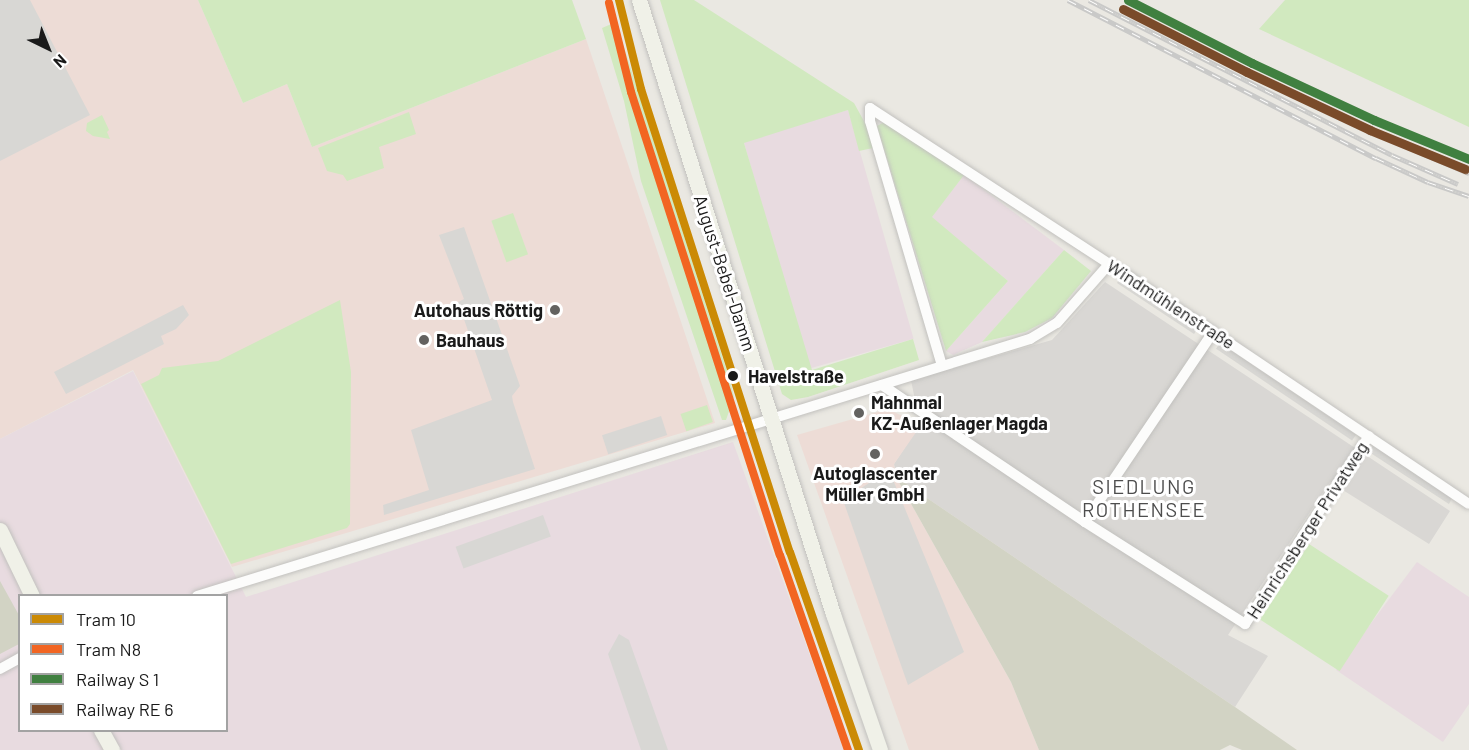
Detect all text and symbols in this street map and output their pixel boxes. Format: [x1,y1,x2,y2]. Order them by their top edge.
north arrow [18,18,78,78]
text: N [50,51,71,72]
street label: August-Bebel-Damm [690,192,760,354]
street label: Windmühlenstraße [1103,255,1239,353]
place label: Autohaus Röttig [414,299,543,321]
marker: Autohaus Röttig [548,303,562,317]
place label: Bauhaus [436,329,505,351]
marker: Bauhaus [417,333,431,347]
place label: Havelstraße [748,365,844,387]
marker: Havelstraße [723,366,743,386]
place label: Mahnmal KZ-Außenlager Magda [871,392,1048,434]
marker: Mahnmal KZ-Außenlager Magda [852,406,866,420]
street label: Heinrichsberger Privatweg [1242,437,1372,623]
marker: Autoglascenter Müller GmbH [868,447,882,461]
place label: Autoglascenter Müller GmbH [813,463,937,506]
district label: SIEDLUNG ROTHENSEE [1082,474,1206,521]
legend [18,594,228,732]
text: Tram 10 [76,608,136,630]
text: Tram N8 [76,638,141,660]
text: Railway S 1 [76,668,159,690]
text: Railway RE 6 [76,698,174,720]

